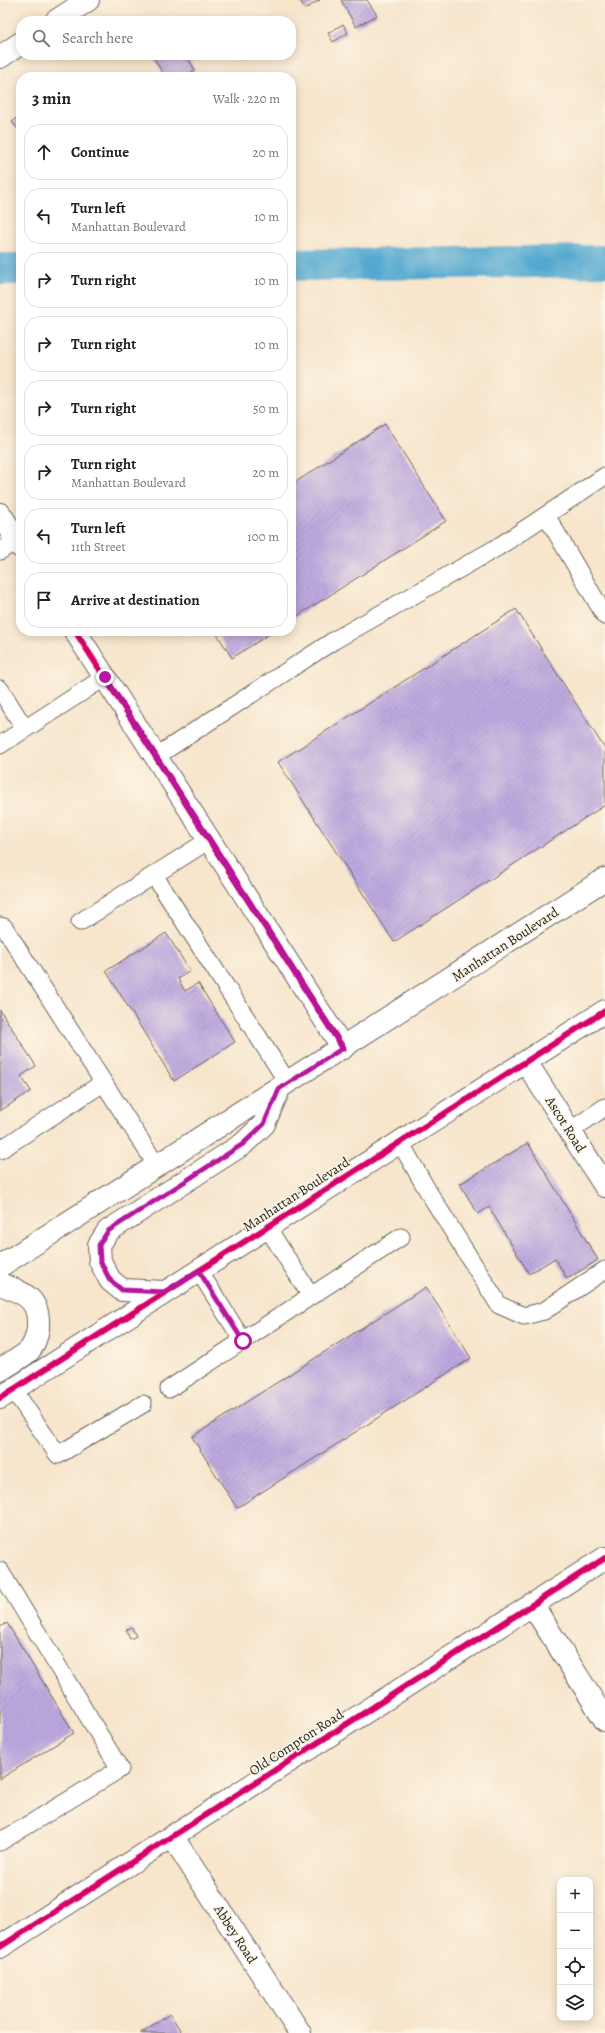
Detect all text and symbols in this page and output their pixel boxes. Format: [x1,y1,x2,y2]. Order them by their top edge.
search box [16,16,296,60]
icon: search [30,27,52,49]
text: Search here [62,28,133,48]
text: 3 min [32,87,71,110]
text: Walk · 220 m [213,90,280,107]
icon: ahead [33,141,55,163]
text: Continue [71,142,129,162]
text: 20 m [253,144,279,161]
text: Turn left [71,198,126,218]
icon: left [33,205,55,227]
text: 10 m [254,208,279,225]
text: Manhattan Boulevard [71,218,186,235]
icon: right [33,269,55,291]
text: Turn right [71,270,136,290]
text: 10 m [254,272,279,289]
icon: right [33,333,55,355]
text: Turn right [71,334,136,354]
text: 10 m [254,336,279,353]
icon: right [33,397,55,419]
text: Turn right [71,398,136,418]
text: 50 m [253,400,279,417]
text: Turn right [71,454,136,474]
icon: right [33,461,55,483]
text: 20 m [253,464,279,481]
text: Manhattan Boulevard [71,474,186,491]
text: Turn left [71,518,126,538]
icon: left [33,525,55,547]
text: 100 m [247,528,279,545]
text: 11th Street [71,538,126,555]
icon: arrive [33,589,55,611]
text: Arrive at destination [71,590,200,610]
route end [96,668,114,686]
street label: Manhattan Boulevard [448,902,563,986]
street label: Ascot Road [540,1092,591,1156]
street label: Manhattan Boulevard [239,1152,354,1236]
route start [234,1332,252,1350]
street label: Old Compton Road [245,1704,348,1780]
map controls [557,1877,593,2021]
button: + [557,1877,593,1913]
street label: Abbey Road [209,1900,262,1968]
button: − [557,1913,593,1949]
button: locate [557,1949,593,1985]
button: layers [557,1985,593,2021]

